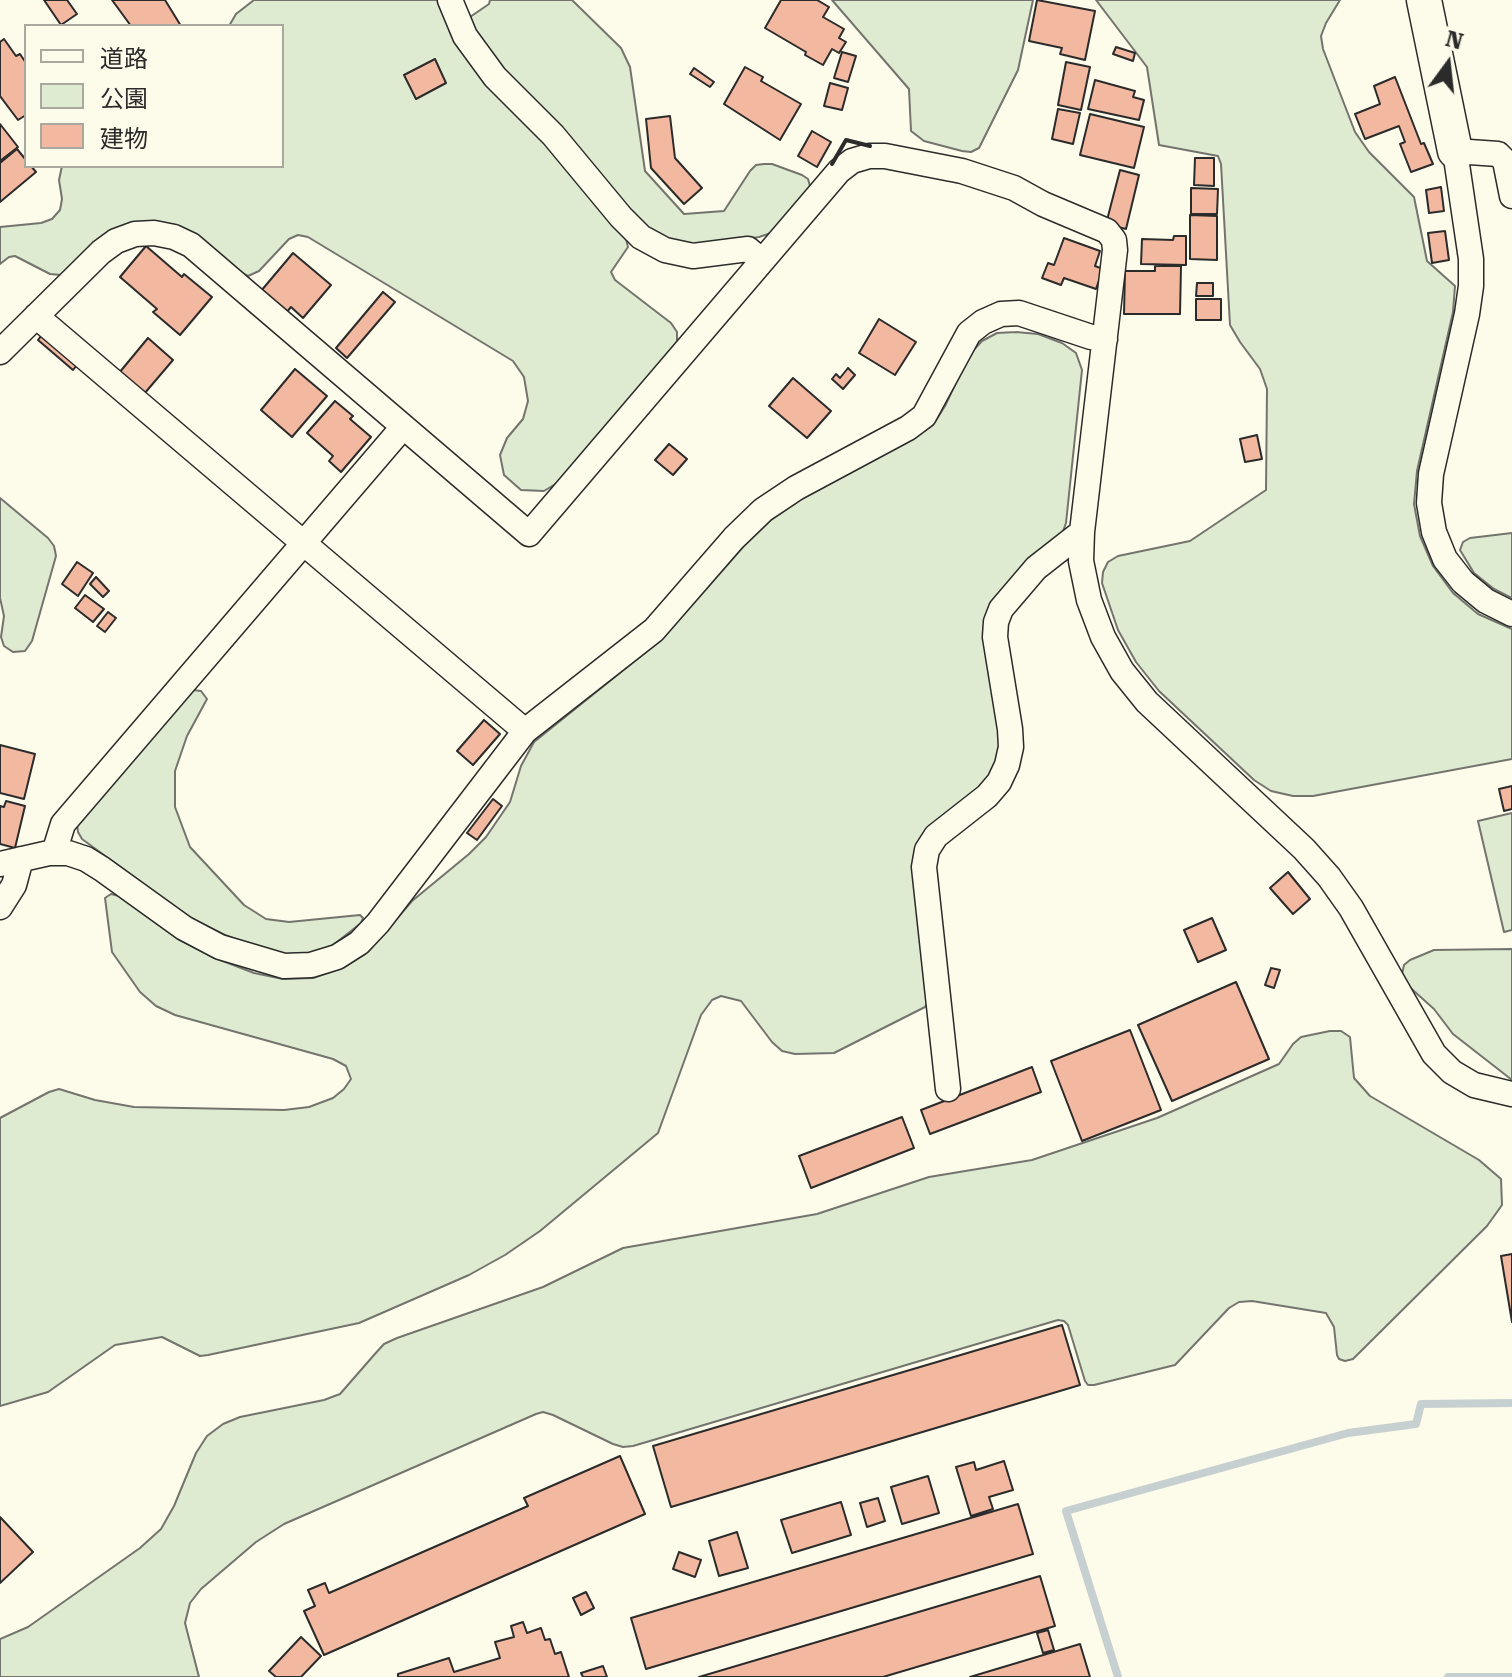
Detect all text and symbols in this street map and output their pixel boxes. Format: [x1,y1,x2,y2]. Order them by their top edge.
legend [24,24,284,168]
north arrow [1408,24,1488,104]
text: N [1443,26,1466,55]
text: 道路 [100,45,148,73]
text: 公園 [100,85,148,113]
text: 建物 [100,125,148,153]

